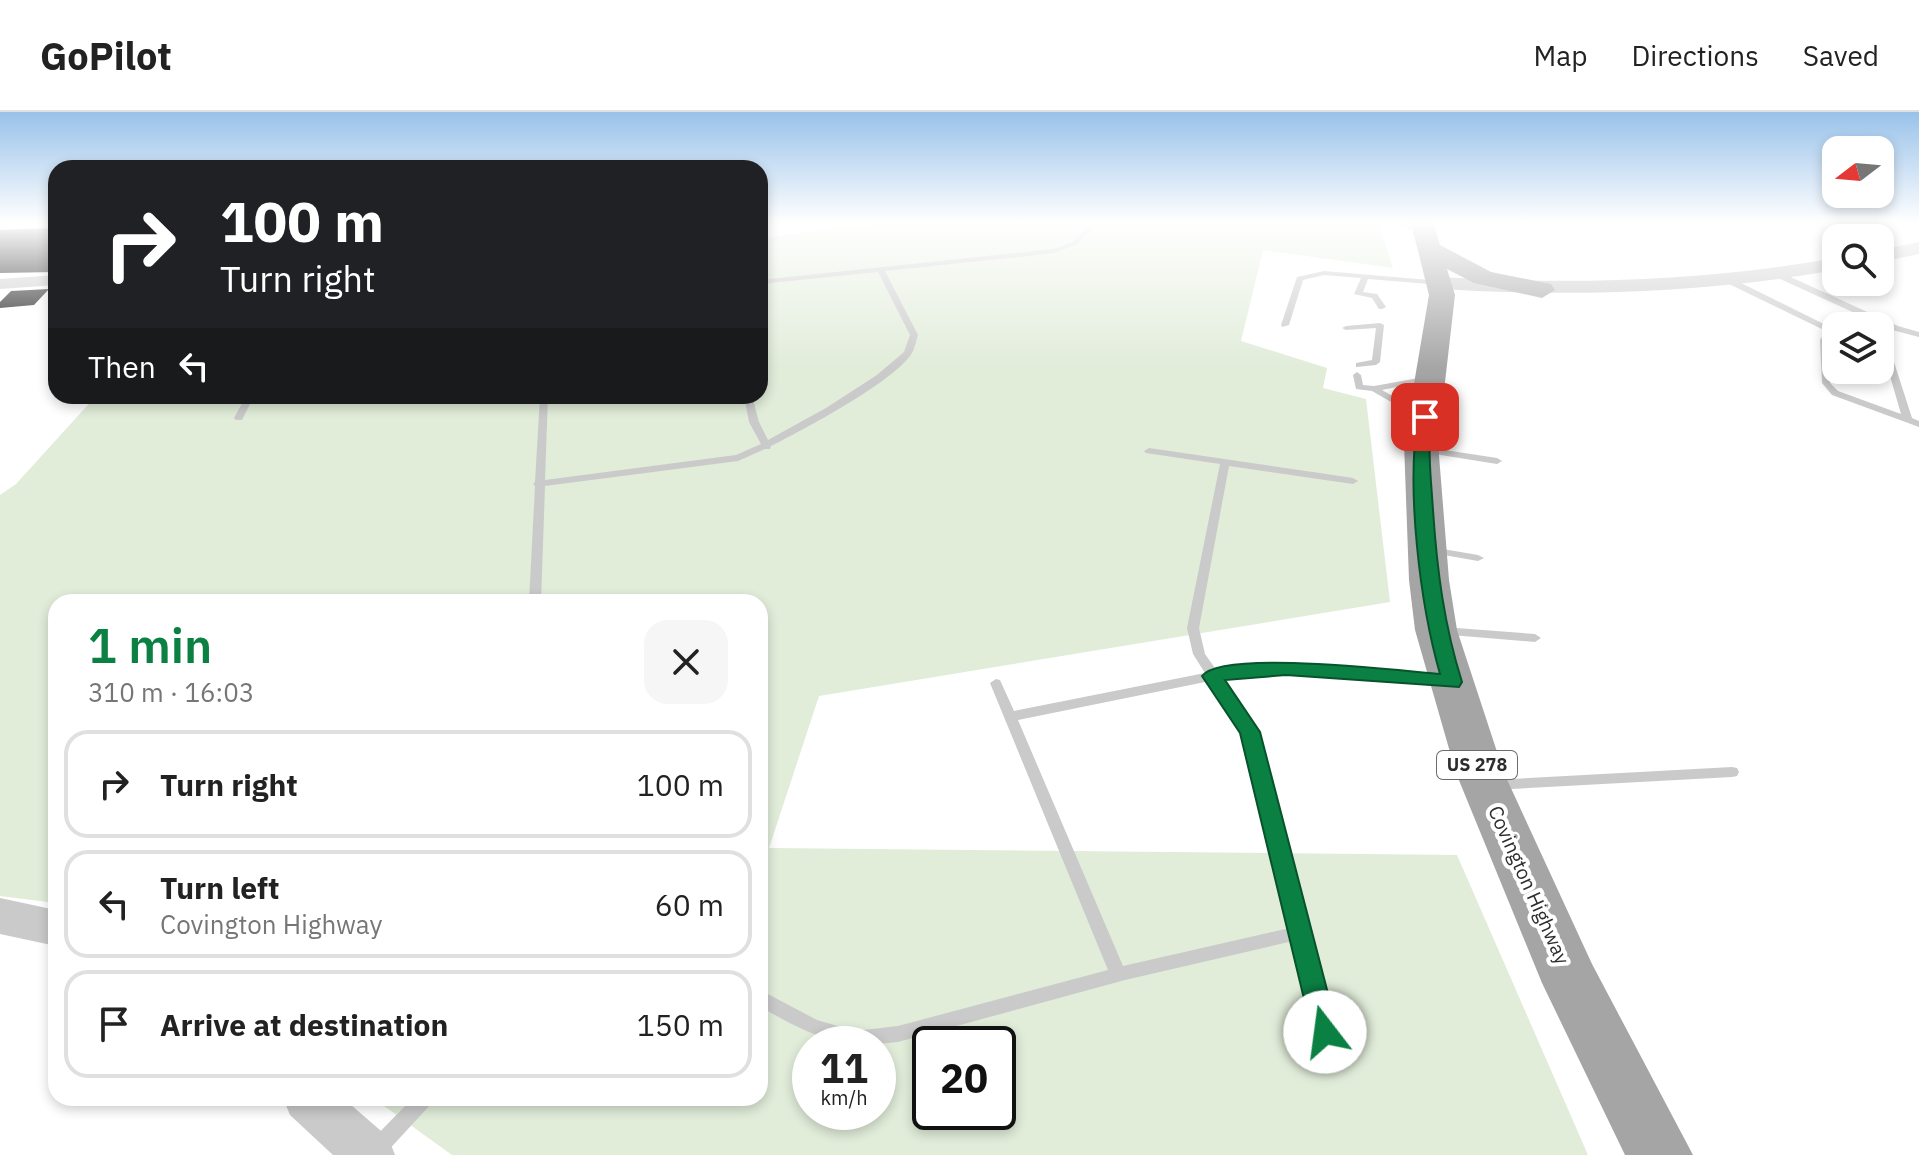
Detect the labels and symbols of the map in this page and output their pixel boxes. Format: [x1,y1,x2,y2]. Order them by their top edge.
north arrow [1822,136,1894,208]
pin [1391,383,1459,451]
road number: US 278 [1437,751,1517,779]
street label: Covington Highway [1482,801,1577,968]
position arrow [1283,990,1367,1074]
speed limit sign: 20 [912,1026,1016,1130]

